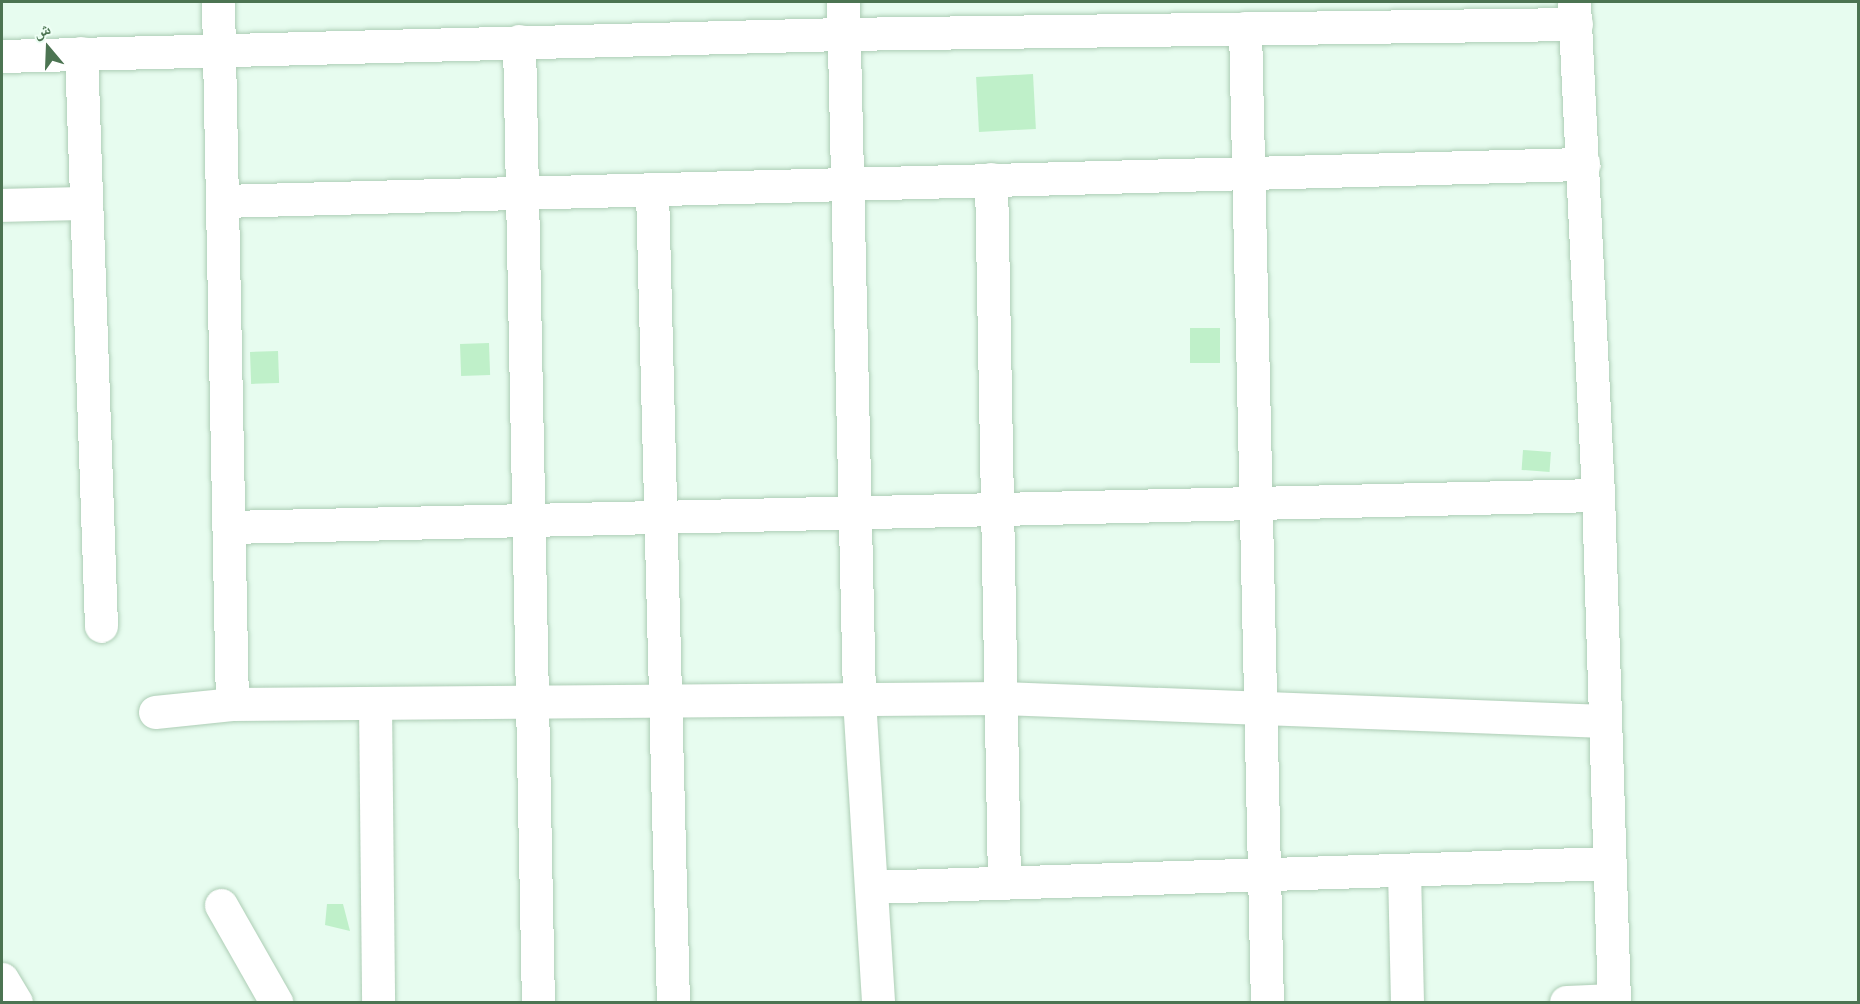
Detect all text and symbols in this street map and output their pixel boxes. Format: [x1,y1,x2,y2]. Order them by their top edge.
text: ش [30,17,54,44]
north arrow [18,18,78,78]

